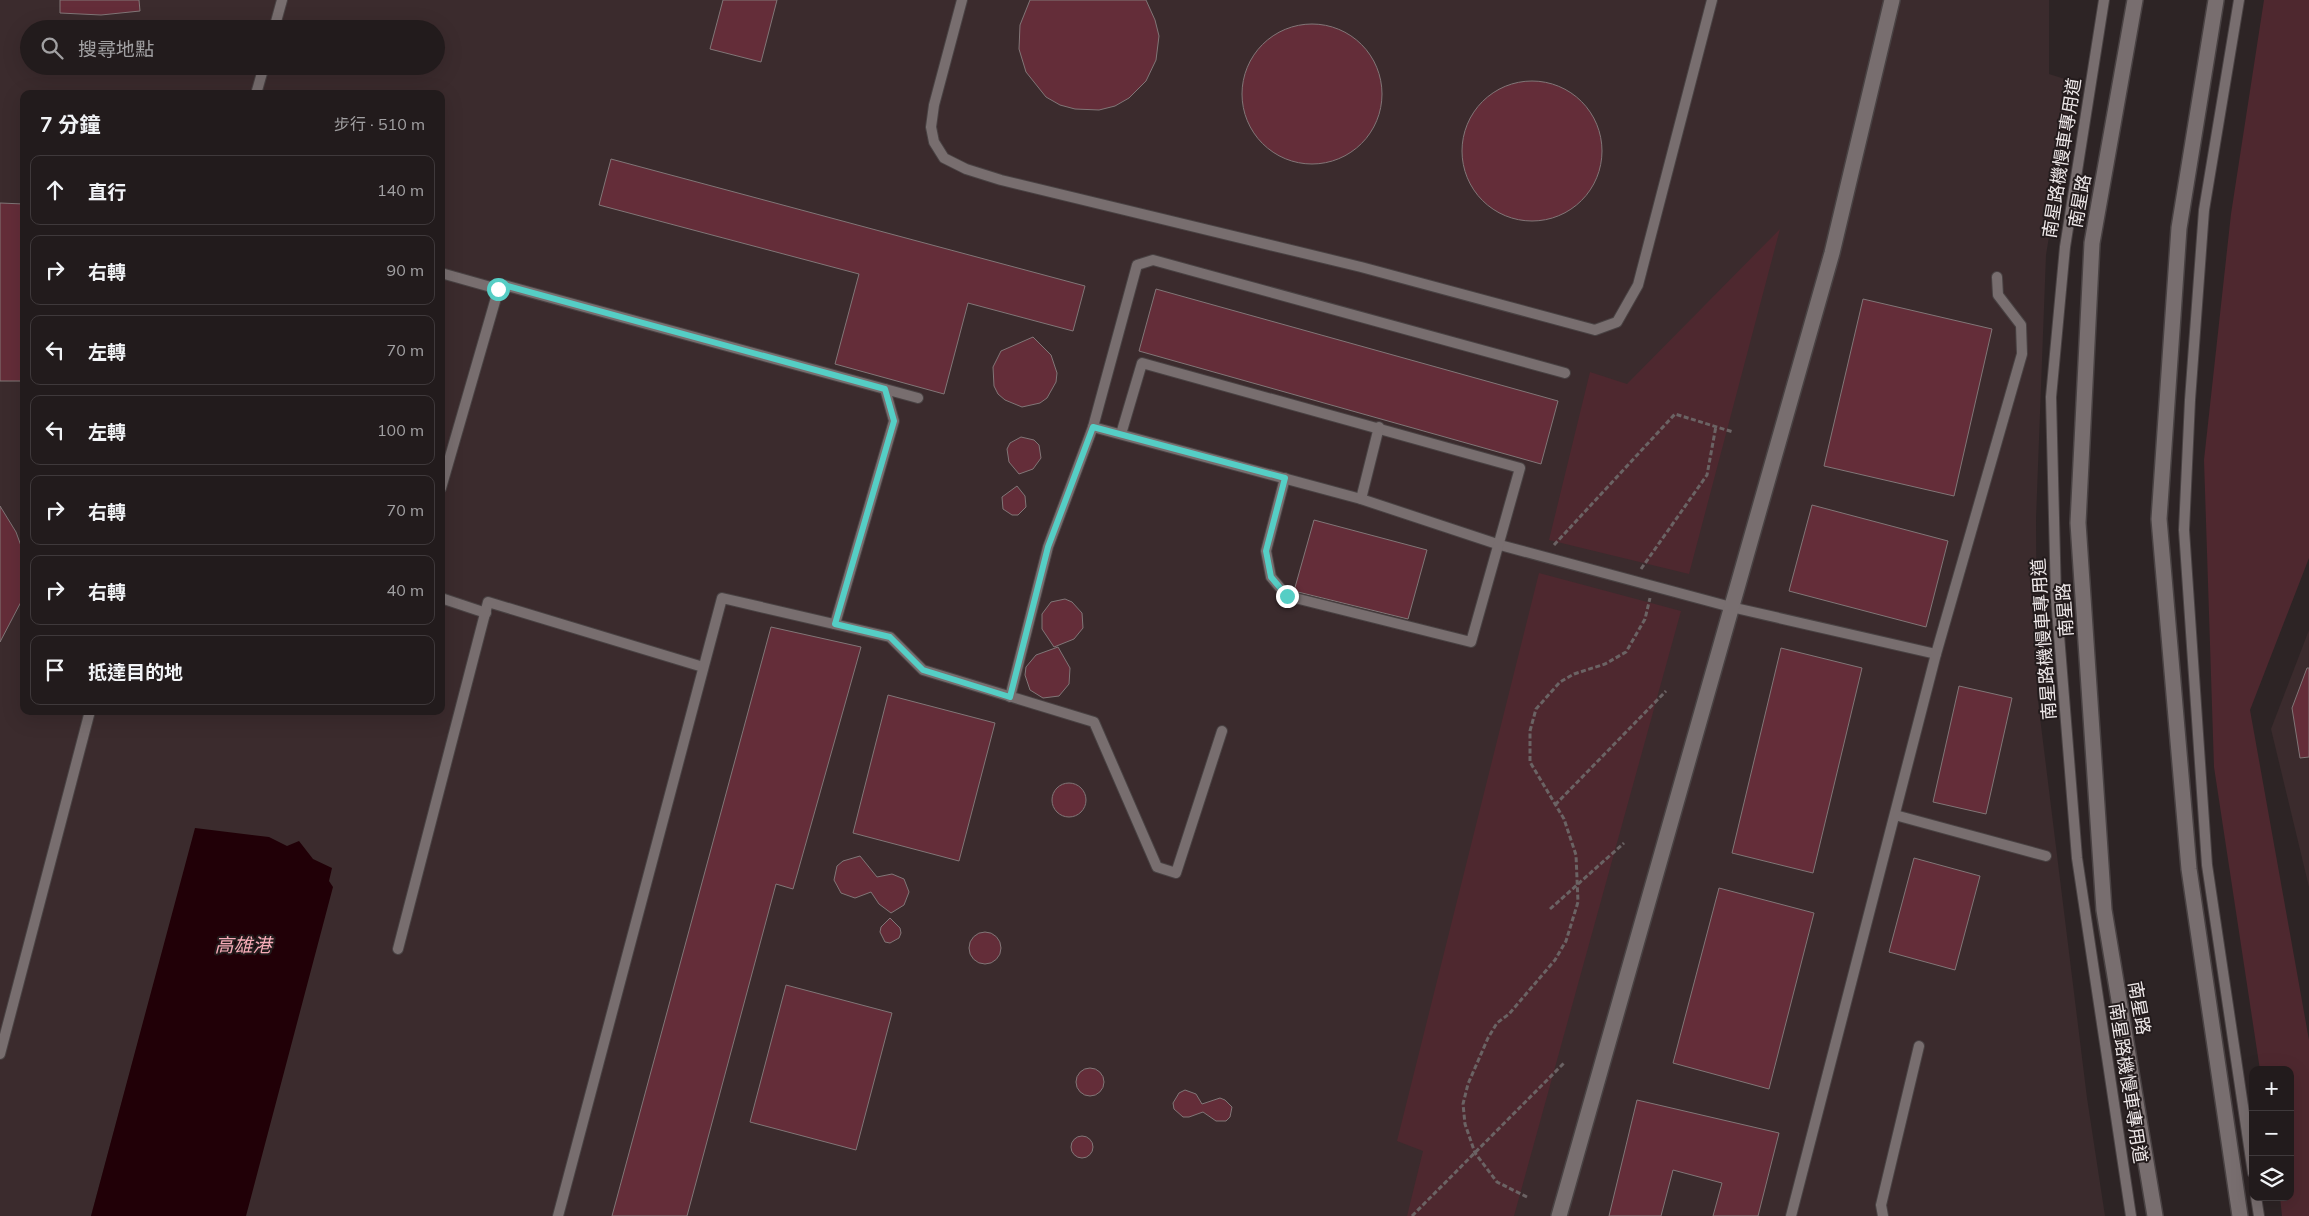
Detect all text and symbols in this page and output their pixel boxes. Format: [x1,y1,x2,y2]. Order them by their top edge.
search box [20,20,445,75]
icon: search [38,34,66,62]
text: 搜尋地點 [78,37,154,61]
street label: 南星路機慢車專用道 [2039,76,2085,240]
text: 7 分鐘 [40,111,100,137]
text: 步行 · 510 m [334,114,425,134]
street label: 南星路 [2065,173,2095,229]
icon: ahead [41,176,69,204]
text: 直行 [88,180,126,204]
text: 140 m [377,180,424,200]
icon: right [41,256,69,284]
text: 右轉 [88,260,126,284]
text: 90 m [387,260,424,280]
route start [487,278,510,301]
icon: left [41,336,69,364]
text: 左轉 [88,340,126,364]
text: 70 m [387,340,424,360]
icon: left [41,416,69,444]
text: 左轉 [88,420,126,444]
text: 100 m [377,420,424,440]
icon: right [41,496,69,524]
text: 右轉 [88,500,126,524]
text: 70 m [387,500,424,520]
street label: 南星路機慢車專用道 [2026,557,2061,721]
icon: right [41,576,69,604]
text: 右轉 [88,580,126,604]
text: 40 m [387,580,424,600]
street label: 南星路 [2051,582,2078,638]
route end [1276,585,1299,608]
icon: arrive [41,656,69,684]
text: 抵達目的地 [88,660,183,684]
water label: 高雄港 [214,933,274,957]
street label: 南星路 [2123,979,2156,1036]
street label: 南星路機慢車專用道 [2104,1001,2153,1165]
map controls [2249,1066,2294,1201]
button: + [2249,1066,2294,1111]
button: − [2249,1111,2294,1156]
button: layers [2249,1156,2294,1201]

